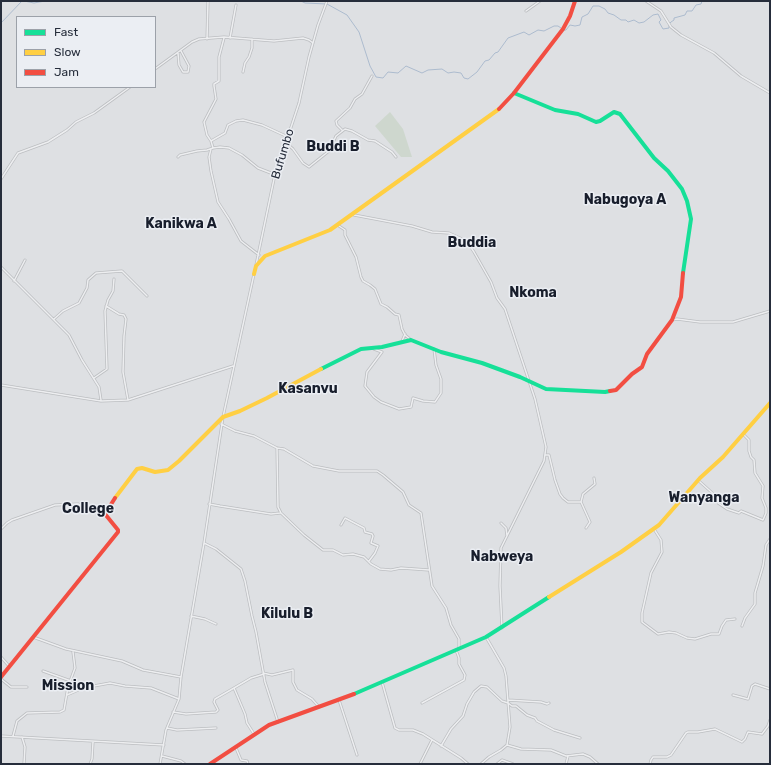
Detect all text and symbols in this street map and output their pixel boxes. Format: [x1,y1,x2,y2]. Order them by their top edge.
legend [16,16,156,88]
text: Fast [54,25,78,39]
text: Slow [54,45,81,59]
text: Jam [54,65,79,79]
street label: Bufumbo [269,127,297,181]
district label: Buddi B [306,139,360,155]
district label: Nabugoya A [584,192,666,208]
district label: Kanikwa A [145,216,217,232]
district label: Buddia [448,235,496,251]
district label: Nkoma [509,285,557,301]
district label: Kasanvu [278,381,338,397]
district label: Wanyanga [669,490,739,506]
district label: College [62,501,114,517]
district label: Nabweya [471,549,533,565]
district label: Kilulu B [261,606,313,622]
district label: Mission [42,678,94,694]

